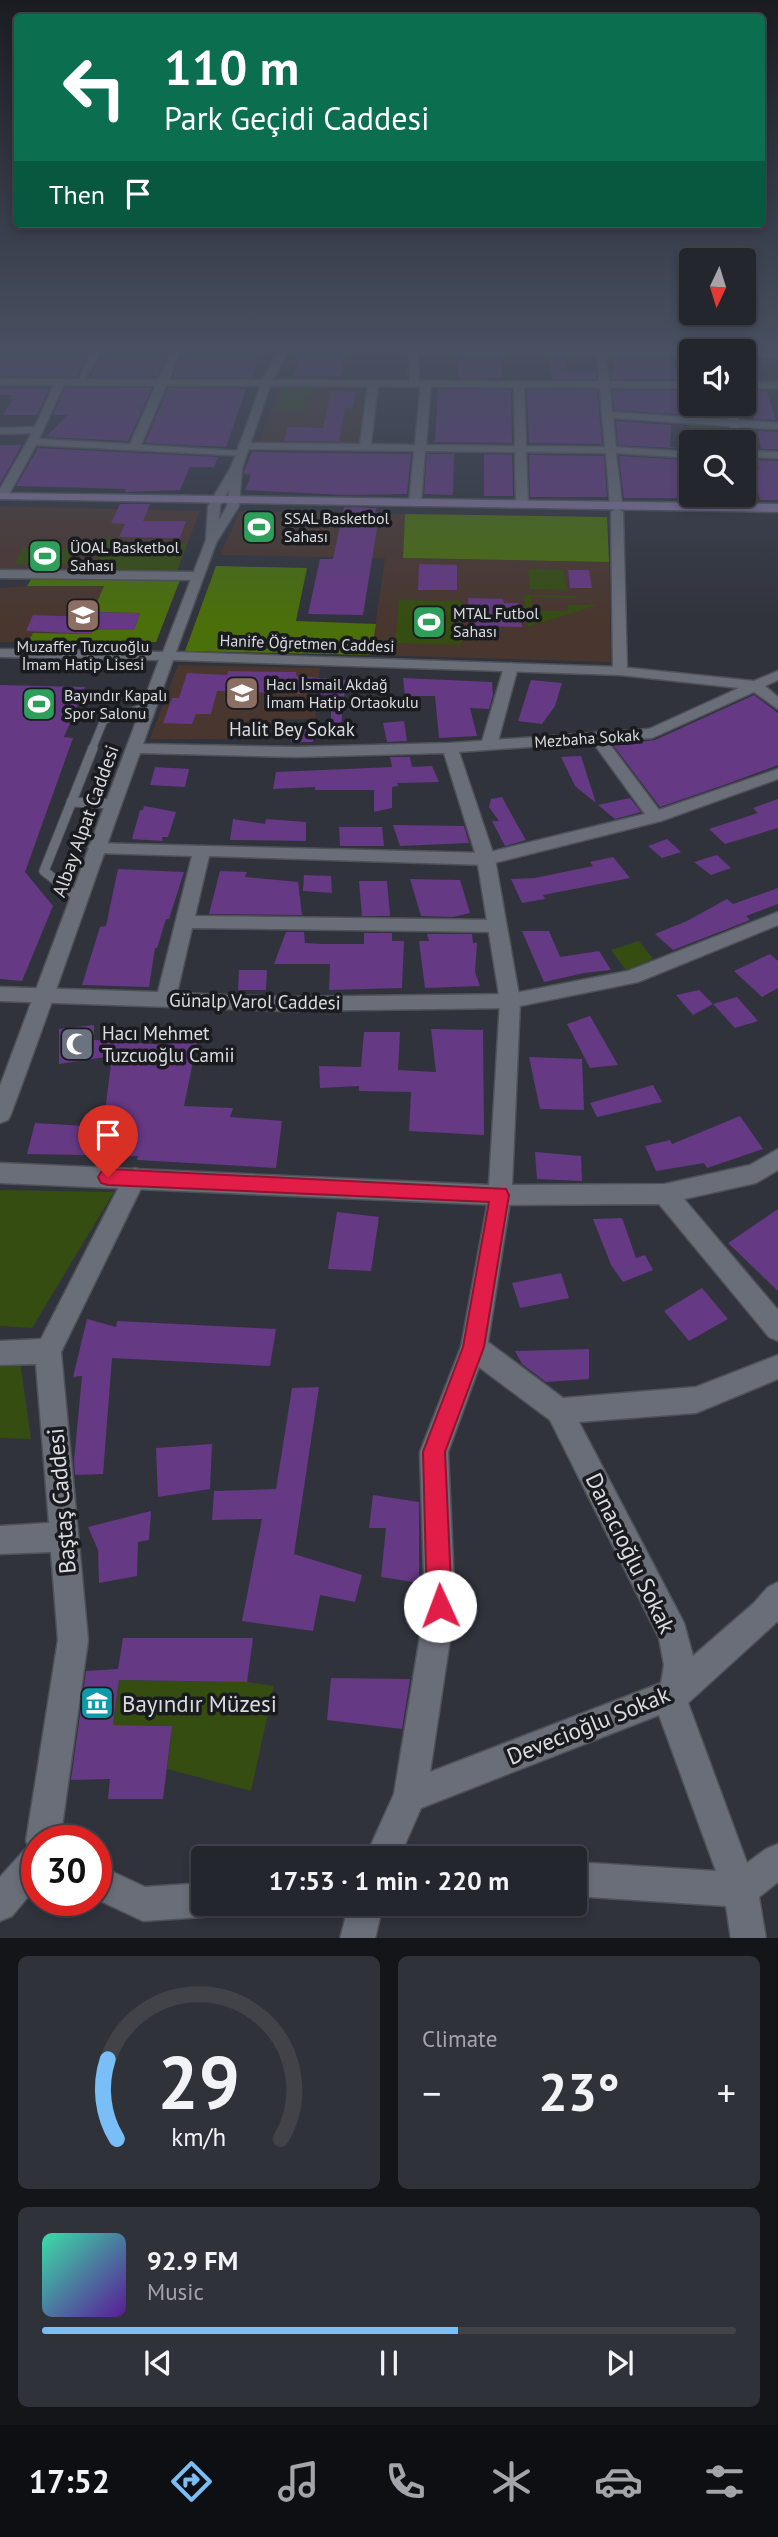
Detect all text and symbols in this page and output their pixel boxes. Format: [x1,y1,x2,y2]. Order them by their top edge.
text: 110 m [164,35,299,99]
icon: left [49,42,140,133]
text: Park Geçidi Caddesi [164,97,430,139]
icon: arrive [119,175,157,213]
text: Then [49,178,105,211]
north arrow [679,248,756,326]
map controls [679,248,756,507]
button: sound [679,339,756,416]
button: search [679,430,756,507]
sports icon: SSAL Basketbol Sahası [240,508,278,546]
place label: SSAL Basketbol Sahası [284,508,389,546]
sports icon: ÜOAL Basketbol Sahası [26,537,64,575]
place label: ÜOAL Basketbol Sahası [70,537,179,575]
school or university icon: Muzaffer Tuzcuoğlu İmam Hatip Lisesi [64,596,102,634]
sports icon: MTAL Futbol Sahası [410,603,448,641]
place label: MTAL Futbol Sahası [453,603,539,641]
street label: Hanife Öğretmen Caddesi [219,630,395,656]
place label: Muzaffer Tuzcuoğlu İmam Hatip Lisesi [17,636,149,674]
school or university icon: Hacı İsmail Akdağ İmam Hatip Ortaokulu [223,674,261,712]
place label: Hacı İsmail Akdağ İmam Hatip Ortaokulu [266,674,419,712]
sports icon: Bayındır Kapalı Spor Salonu [20,685,58,723]
place label: Bayındır Kapalı Spor Salonu [64,685,167,723]
street label: Halit Bey Sokak [229,717,355,741]
street label: Mezbaha Sokak [534,724,641,752]
street label: Albay Alpat Caddesi [46,742,124,900]
street label: Günalp Varol Caddesi [169,988,341,1014]
place label: Hacı Mehmet Tuzcuoğlu Camii [102,1021,235,1067]
mosque icon: Hacı Mehmet Tuzcuoğlu Camii [58,1025,96,1063]
pin [78,1105,138,1177]
icon: arrive [89,1116,127,1154]
street label: Baştaş Caddesi [40,1427,82,1575]
street label: Danacıoğlu Sokak [580,1468,682,1638]
position arrow [403,1569,477,1643]
street label: Devecioğlu Sokak [502,1679,674,1771]
museum icon: Bayındır Müzesi [78,1684,116,1722]
place label: Bayındır Müzesi [122,1689,277,1718]
speed limit sign: 30 [21,1825,112,1916]
text: 17:53 · 1 min · 220 m [269,1864,509,1897]
text: Climate [422,2024,497,2053]
text: 29 [158,2035,240,2129]
text: 23° [538,2058,620,2125]
text: − [422,2068,441,2117]
text: + [717,2068,736,2117]
text: km/h [172,2120,226,2152]
text: 92.9 FM [147,2244,238,2277]
text: Music [147,2277,204,2306]
icon: previous [139,2344,177,2382]
icon: pause [370,2344,408,2382]
icon: next [601,2344,639,2382]
icon: directions [167,2457,216,2506]
icon: music [274,2457,323,2506]
icon: phone [381,2457,430,2506]
icon: climate [487,2457,536,2506]
icon: car [594,2457,643,2506]
icon: filters [700,2457,749,2506]
text: 17:52 [29,2460,110,2502]

